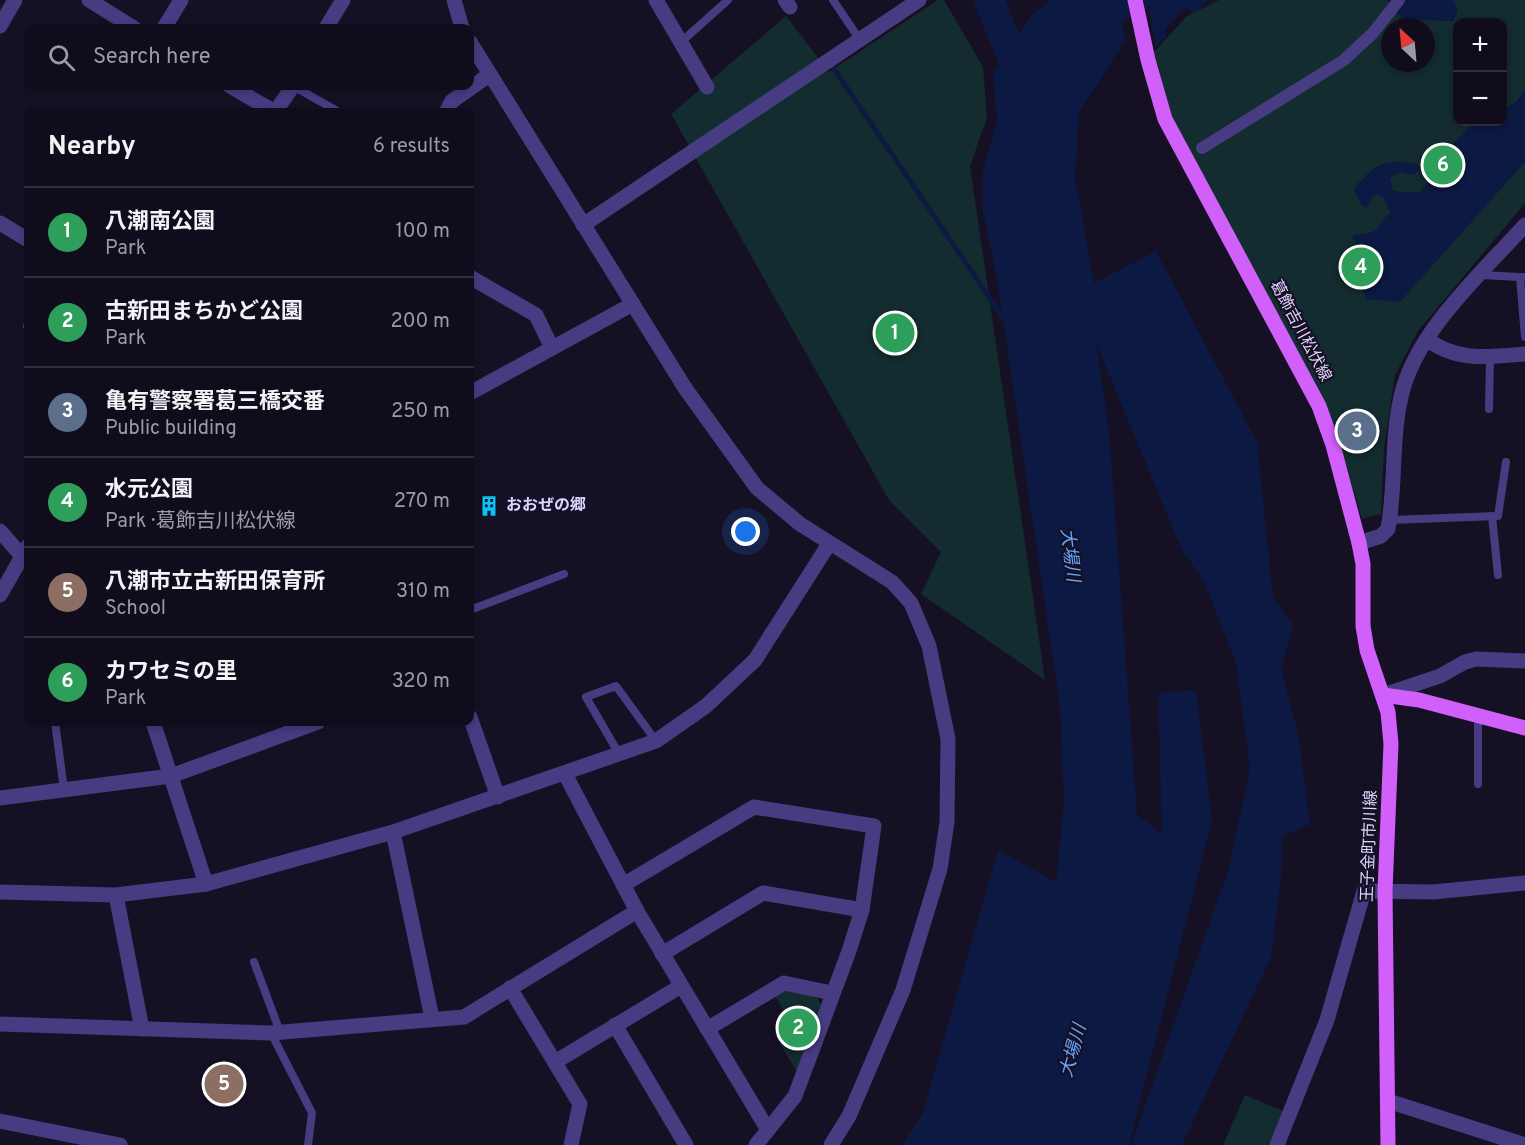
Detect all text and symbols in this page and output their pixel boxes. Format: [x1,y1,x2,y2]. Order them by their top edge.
north arrow [1381,18,1435,72]
map controls [1453,18,1507,126]
button: + [1453,18,1507,72]
search box [24,24,474,90]
icon: search [45,41,78,74]
text: Search here [93,44,211,71]
button: − [1453,72,1507,126]
text: Nearby [48,131,136,164]
text: 6 results [373,134,450,160]
pin: 6 [1424,142,1462,188]
text: 八潮南公園 [105,209,215,236]
text: 1 [64,219,72,245]
text: 100 m [395,219,450,245]
text: Park [105,236,146,262]
pin: 4 [1342,244,1380,290]
street label: 葛飾吉川松伏線 [1265,277,1335,385]
text: 古新田まちかど公園 [105,299,303,326]
text: 2 [61,309,74,335]
text: 200 m [391,309,450,335]
pin: 1 [876,310,914,356]
text: Park [105,326,146,352]
text: 亀有警察署葛三橋交番 [105,389,325,416]
text: 3 [62,399,74,425]
text: 250 m [391,399,450,425]
pin: 3 [1338,408,1376,454]
text: Public building [105,416,237,442]
text: 水元公園 [105,477,193,504]
text: 4 [61,489,74,515]
text: 270 m [394,489,450,515]
building icon: おおぜの郷 [477,494,501,518]
place label: おおぜの郷 [506,496,586,516]
text: Park · 葛飾吉川松伏線 [105,509,296,535]
your location [731,517,760,546]
water label: 大場川 [1054,527,1084,585]
text: 八潮市立古新田保育所 [105,569,325,596]
text: 5 [61,579,74,605]
text: 310 m [396,579,450,605]
text: School [105,596,166,622]
text: カワセミの里 [105,659,237,686]
text: 6 [61,669,74,695]
text: 320 m [392,669,450,695]
text: Park [105,686,146,712]
street label: 王子金町市川線 [1358,790,1382,902]
pin: 2 [778,1006,818,1050]
water label: 大場川 [1056,1020,1093,1080]
pin: 5 [204,1062,244,1106]

